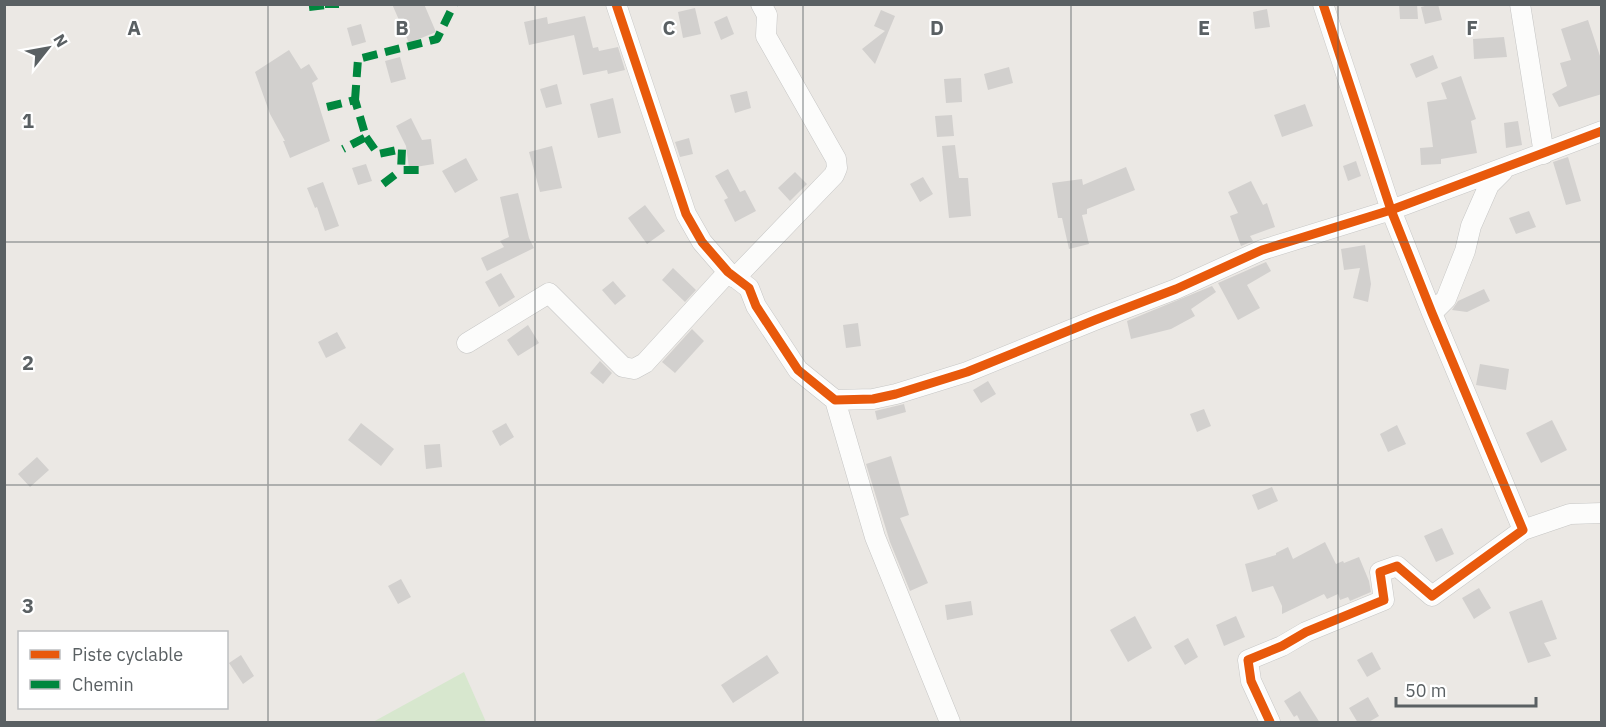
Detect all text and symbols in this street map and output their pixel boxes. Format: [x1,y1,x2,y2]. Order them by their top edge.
text: A [127,14,141,41]
text: B [395,14,409,41]
text: C [662,14,676,41]
text: D [930,14,944,41]
text: E [1198,14,1210,41]
text: F [1466,14,1478,41]
north arrow [18,18,78,78]
text: N [49,30,72,50]
text: 1 [22,107,34,134]
text: 2 [22,349,34,376]
text: 3 [22,592,34,619]
legend [18,631,228,709]
text: Piste cyclable [72,643,183,666]
scale bar [1396,670,1536,708]
text: Chemin [72,673,134,696]
text: 50 m [1405,679,1447,702]

